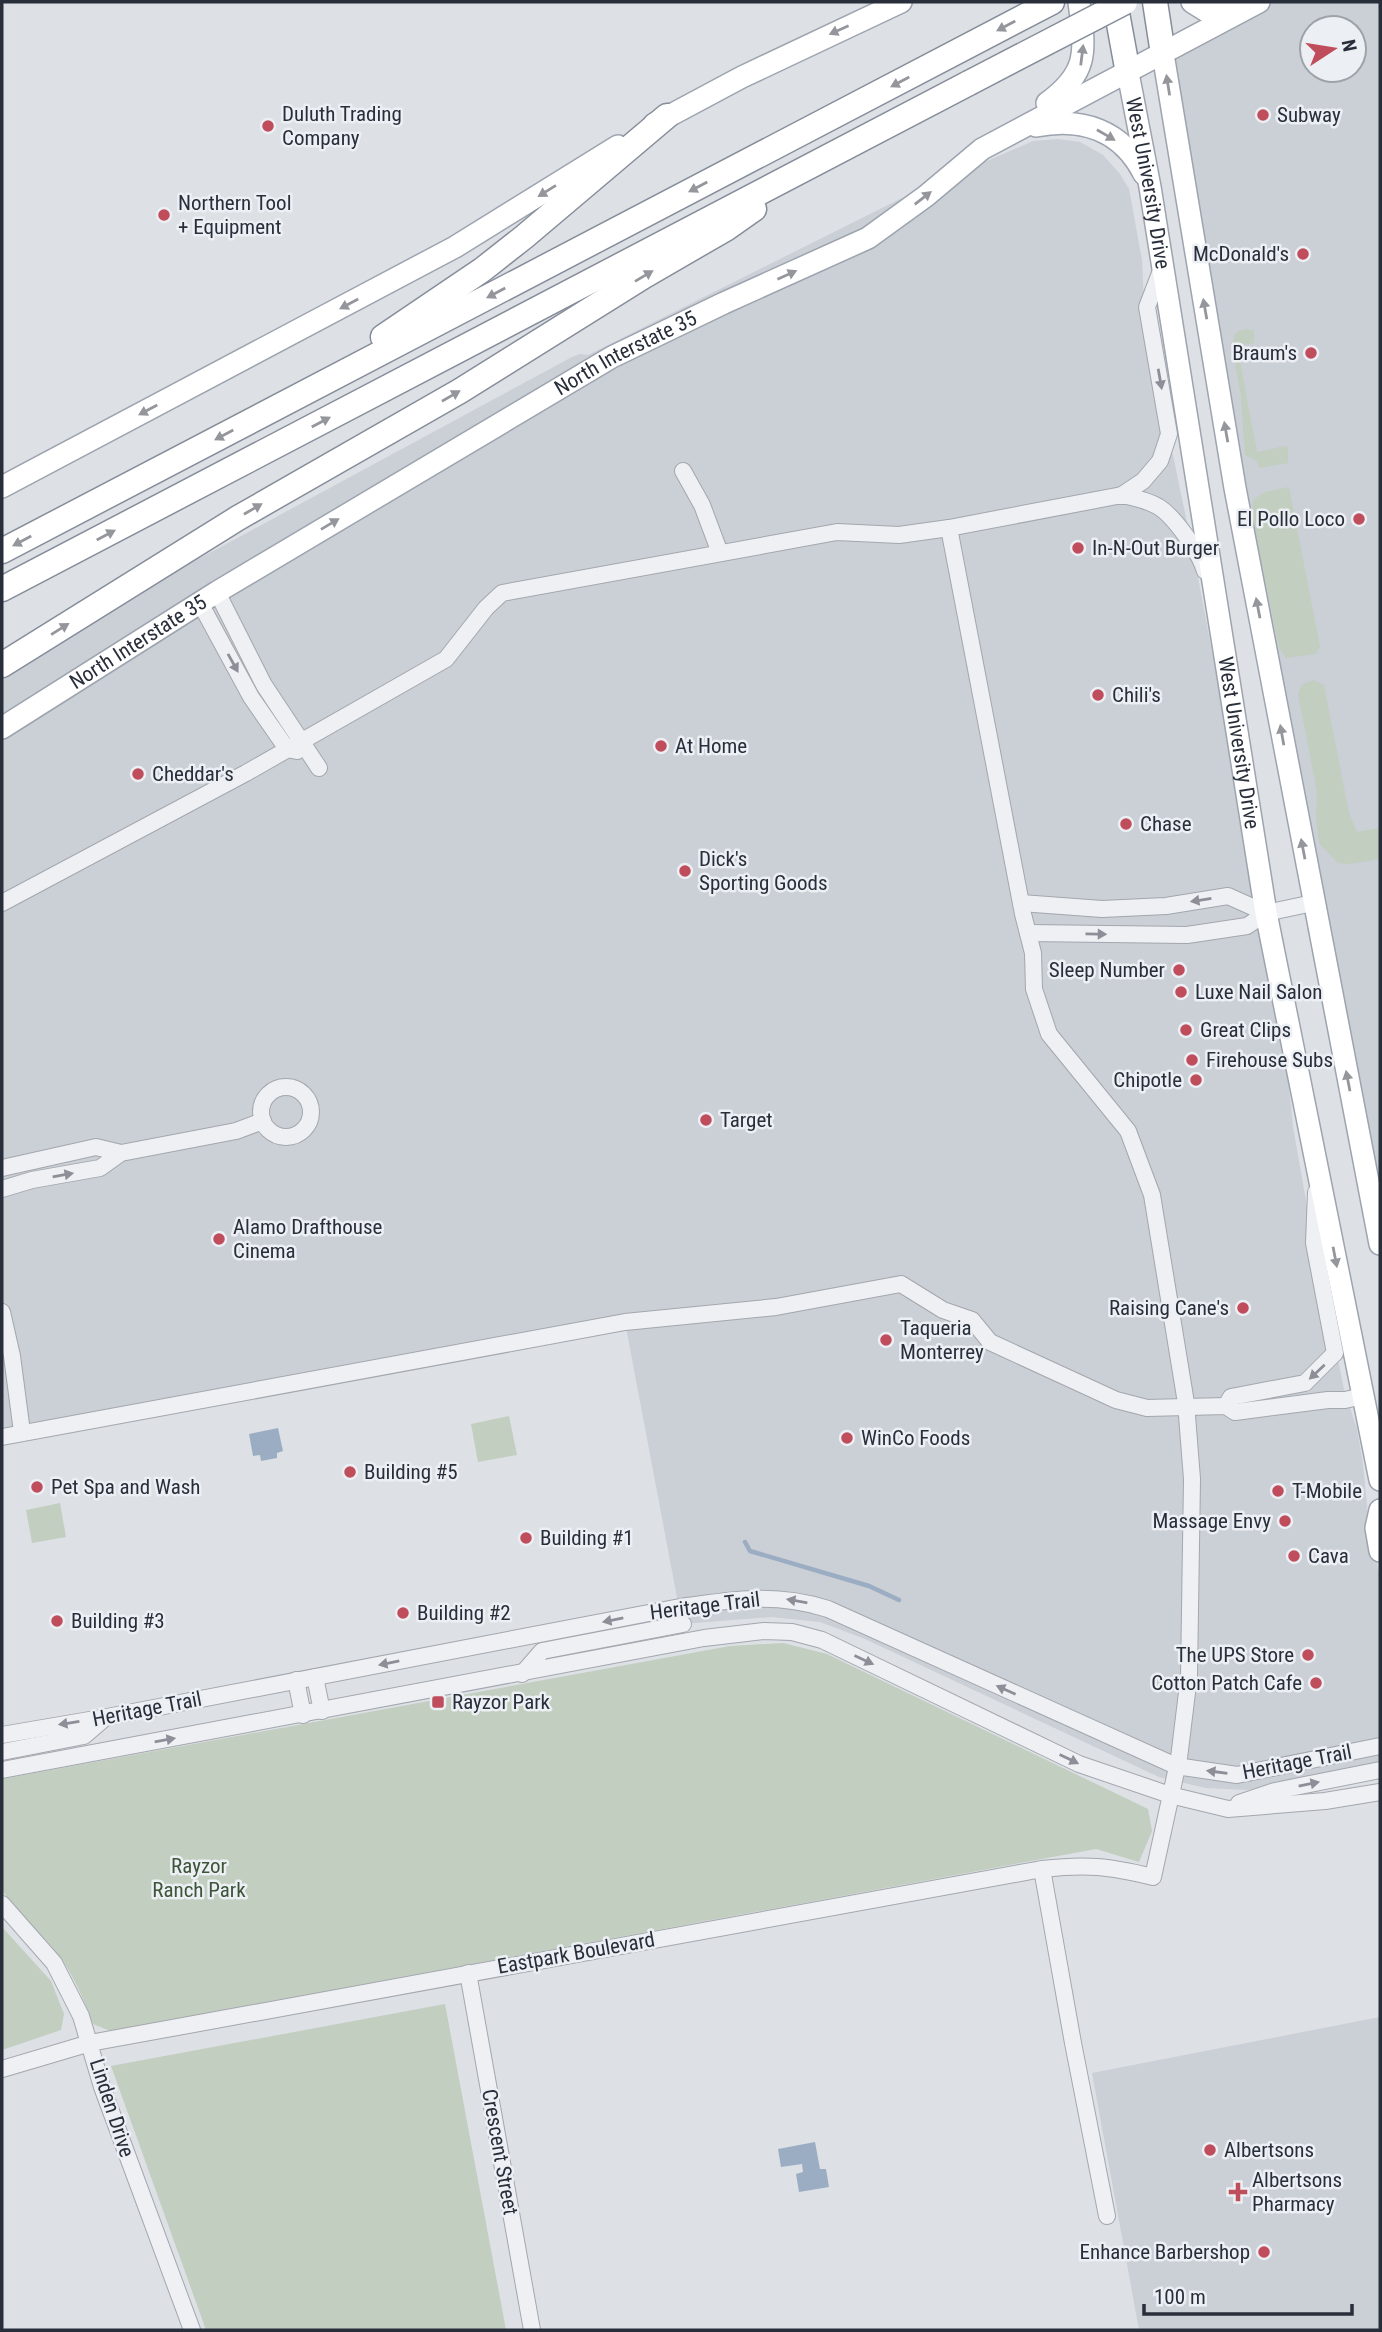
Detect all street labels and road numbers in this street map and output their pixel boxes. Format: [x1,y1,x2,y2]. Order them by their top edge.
street label: West University Drive [1121,95,1175,271]
street label: North Interstate 35 [550,306,701,400]
street label: North Interstate 35 [65,590,211,694]
street label: West University Drive [1213,655,1264,831]
street label: Heritage Trail [649,1587,761,1625]
street label: Heritage Trail [90,1687,204,1731]
street label: Heritage Trail [1240,1740,1354,1784]
street label: Eastpark Boulevard [495,1927,657,1979]
street label: Linden Drive [85,2056,139,2160]
street label: Crescent Street [477,2087,523,2217]

